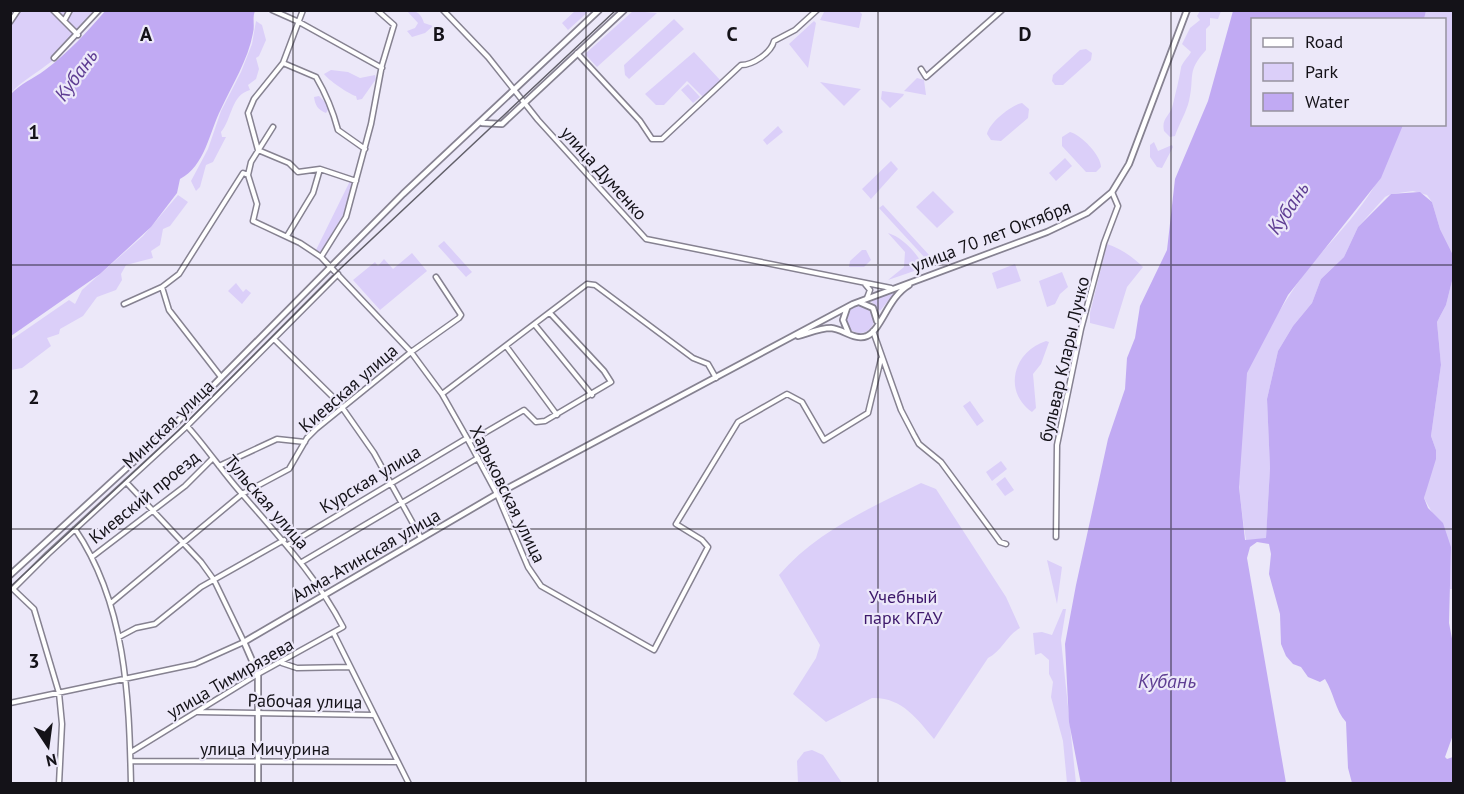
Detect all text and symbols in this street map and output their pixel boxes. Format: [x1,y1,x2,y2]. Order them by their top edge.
legend [1251,18,1446,126]
text: A [140,21,153,47]
text: B [433,21,445,47]
text: C [726,21,738,47]
text: D [1019,21,1032,47]
text: Road [1305,30,1343,53]
water label: Кубань [48,44,104,106]
text: Park [1305,60,1338,83]
text: Water [1305,90,1349,113]
text: 1 [28,119,40,145]
street label: улица Думенко [556,121,652,225]
water label: Кубань [1261,177,1315,239]
street label: улица 70 лет Октября [908,195,1074,277]
street label: бульвар Клары Лучко [1034,274,1094,444]
street label: Киевская улица [294,339,402,437]
street label: Минская улица [117,375,219,473]
text: 2 [28,384,40,410]
street label: Харьковская улица [465,422,551,566]
street label: Курская улица [315,440,425,518]
street label: Киевский проезд [84,445,204,549]
street label: Тульская улица [220,450,314,554]
street label: Алма-Атинская улица [288,503,444,607]
park label: Учебный парк КГАУ [863,585,943,629]
street label: улица Тимирязева [162,632,298,724]
text: 3 [28,648,40,674]
water label: Кубань [1138,668,1196,694]
street label: Рабочая улица [248,689,362,713]
north arrow [18,716,78,776]
street label: улица Мичурина [200,737,330,760]
text: N [44,750,59,772]

